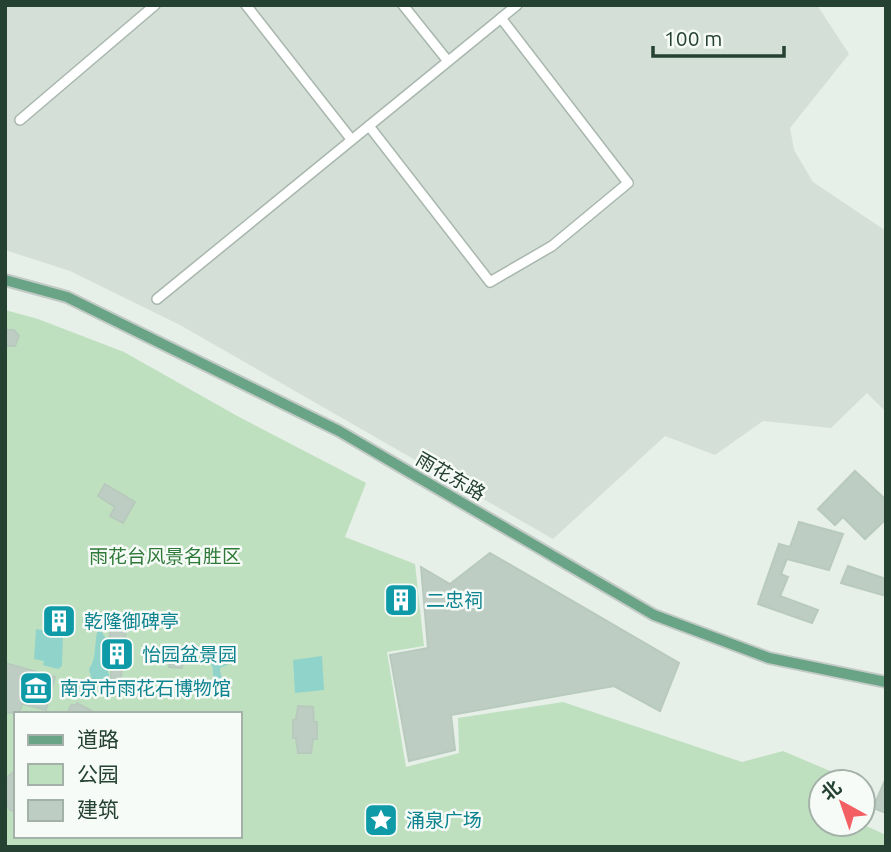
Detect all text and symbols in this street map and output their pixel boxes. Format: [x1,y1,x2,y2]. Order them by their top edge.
scale bar [653,14,784,58]
text: 100 m [664,26,722,50]
street label: 雨花东路 [413,447,489,505]
park label: 雨花台风景名胜区 [89,545,241,567]
building icon: 二忠祠 [382,581,420,619]
place label: 二忠祠 [426,589,483,611]
building icon: 乾隆御碑亭 [40,602,78,640]
place label: 乾隆御碑亭 [84,610,179,632]
building icon: 怡园盆景园 [98,635,136,673]
place label: 怡园盆景园 [142,643,237,665]
museum icon: 南京市雨花石博物馆 [17,669,55,707]
place label: 南京市雨花石博物馆 [60,677,231,699]
legend [14,712,242,838]
text: 道路 [77,727,119,751]
text: 公园 [77,762,119,786]
north arrow [807,768,877,838]
text: 北 [817,775,845,805]
text: 建筑 [77,797,119,821]
place icon: 涌泉广场 [362,801,400,839]
place label: 涌泉广场 [406,809,482,831]

